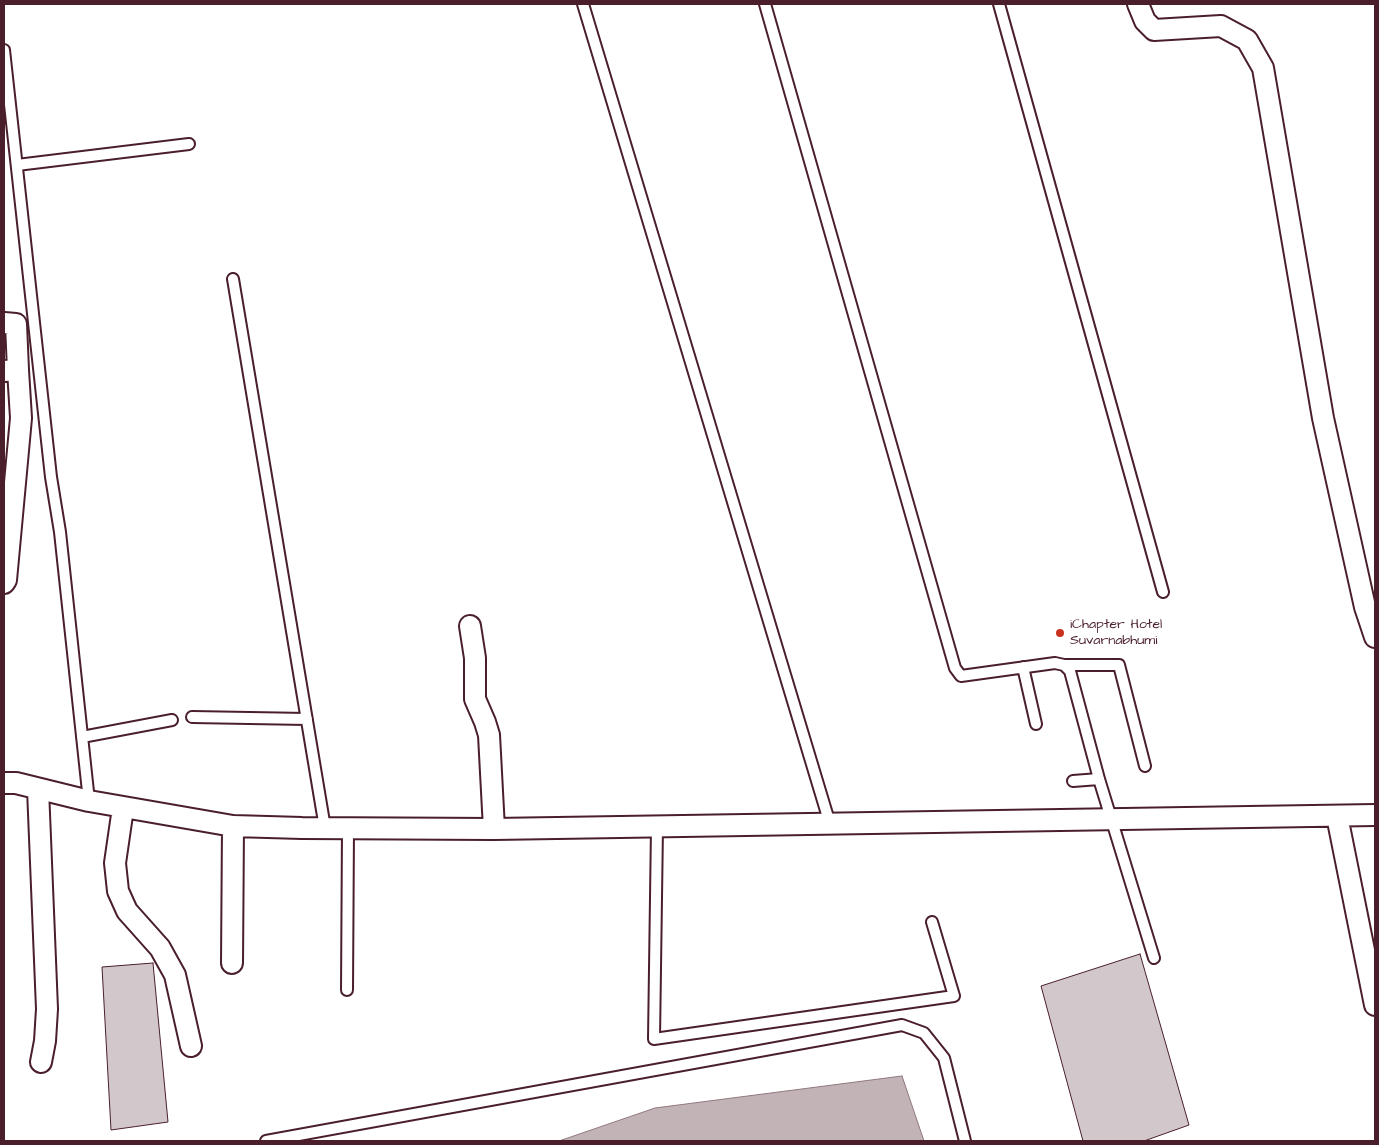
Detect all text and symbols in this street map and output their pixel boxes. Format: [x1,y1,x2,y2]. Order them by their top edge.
place label: iChapter Hotel Suvarnabhumi [1070,617,1162,650]
marker: iChapter Hotel Suvarnabhumi [1054,627,1066,639]

